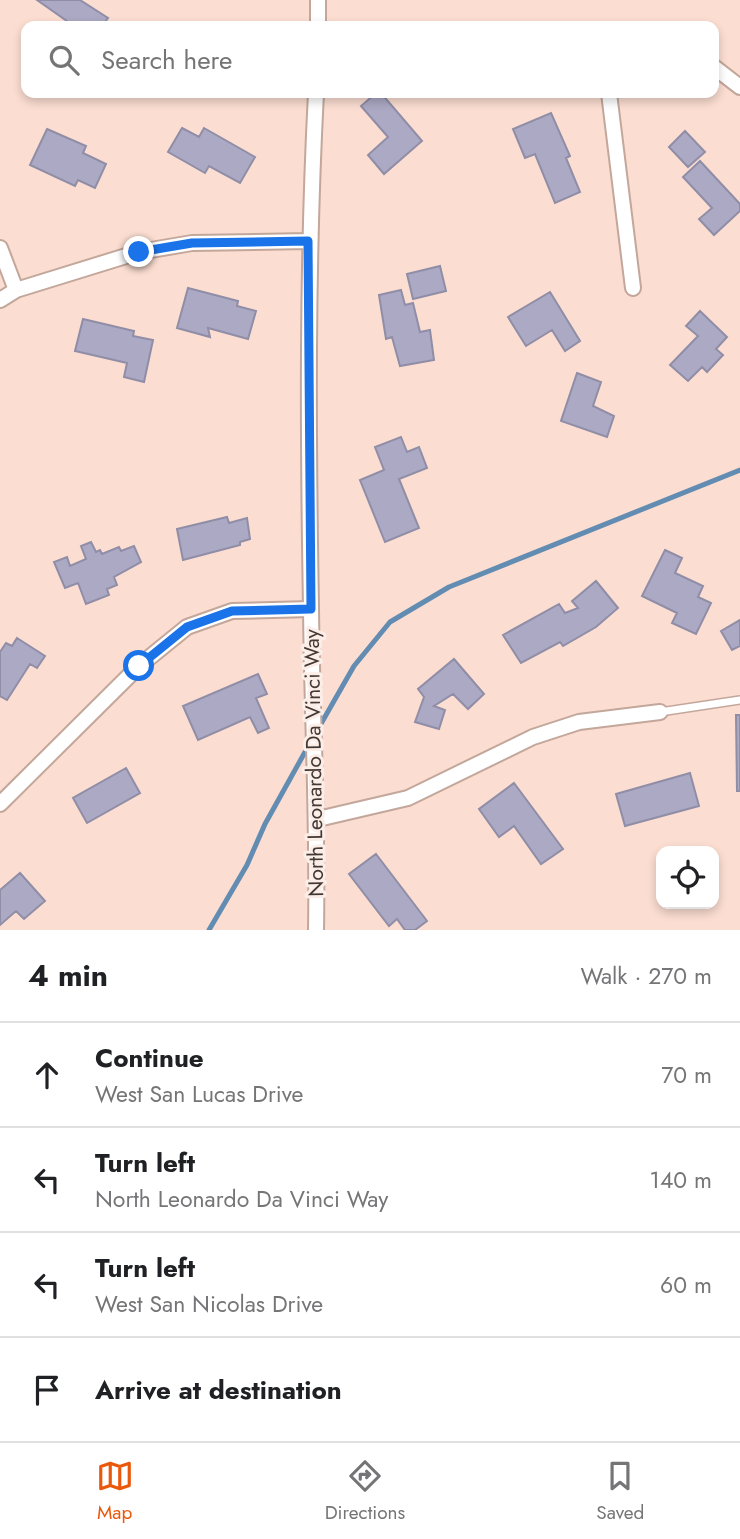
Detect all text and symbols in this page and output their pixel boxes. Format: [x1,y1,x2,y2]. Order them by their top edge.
search box [21,21,719,98]
icon: search [45,41,83,79]
text: Search here [101,41,233,79]
route end [123,236,154,267]
street label: North Leonardo Da Vinci Way [297,628,331,897]
route start [123,650,154,681]
map controls [656,846,719,909]
button: locate [656,846,719,909]
text: 4 min [28,954,108,997]
text: Walk · 270 m [581,959,712,993]
text: Continue [95,1039,204,1077]
icon: ahead [28,1056,66,1094]
text: 70 m [661,1058,712,1092]
text: West San Lucas Drive [95,1077,303,1111]
text: Turn left [95,1144,195,1182]
icon: left [28,1161,66,1199]
text: 140 m [650,1163,712,1197]
text: North Leonardo Da Vinci Way [95,1182,388,1216]
text: Turn left [95,1249,195,1287]
icon: left [28,1266,66,1304]
text: 60 m [660,1268,712,1302]
text: West San Nicolas Drive [95,1287,323,1321]
icon: arrive [28,1371,66,1409]
text: Arrive at destination [95,1371,342,1409]
tab: Map [96,1457,134,1526]
tab: Directions [325,1457,405,1526]
tab: Saved [596,1457,644,1526]

